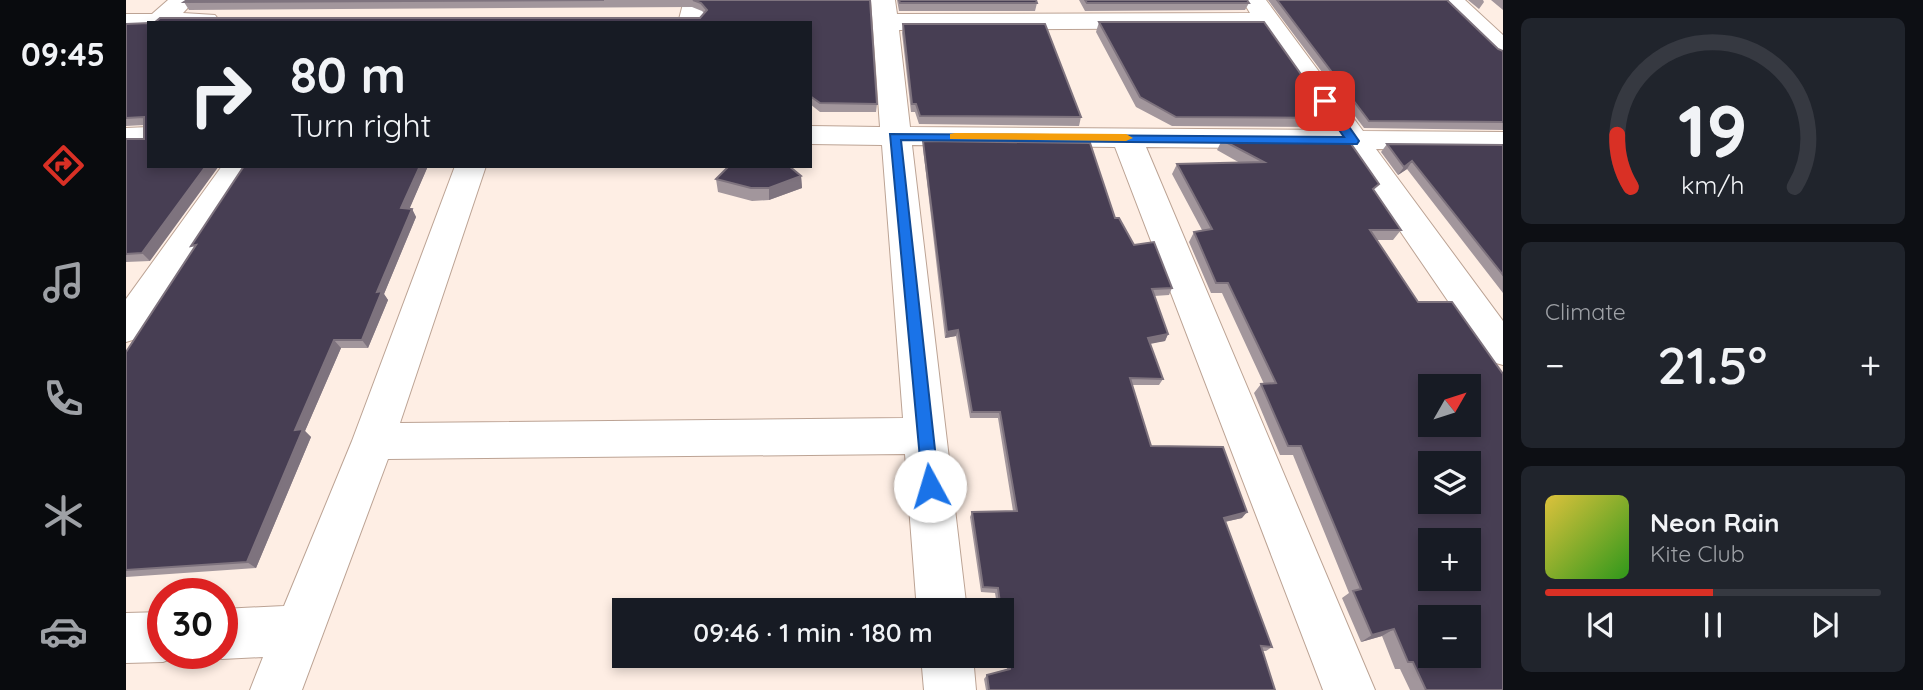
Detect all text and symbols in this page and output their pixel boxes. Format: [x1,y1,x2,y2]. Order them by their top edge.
text: 09:45 [21,34,105,74]
text: 80 m [290,44,406,105]
icon: right [175,49,266,140]
pin [1295,71,1355,131]
icon: arrive [1306,82,1344,120]
text: 19 [1678,84,1748,175]
text: Turn right [290,105,431,145]
icon: directions [39,141,88,190]
text: km/h [1681,169,1745,200]
icon: music [39,258,88,307]
text: Climate [1545,297,1626,326]
text: 21.5° [1657,332,1767,397]
text: − [1545,341,1565,389]
text: + [1860,341,1881,389]
icon: phone [39,374,88,423]
north arrow [1418,374,1480,438]
map controls [1418,374,1481,668]
position arrow [893,449,967,523]
button: layers [1418,451,1481,514]
icon: climate [39,491,88,540]
text: Neon Rain [1650,506,1779,539]
button: + [1418,528,1481,591]
text: Kite Club [1650,539,1745,568]
speed limit sign: 30 [147,578,238,669]
button: − [1418,605,1481,668]
icon: previous [1582,606,1620,644]
icon: pause [1694,606,1732,644]
icon: next [1806,606,1844,644]
icon: car [39,607,88,656]
text: 09:46 · 1 min · 180 m [693,616,933,649]

